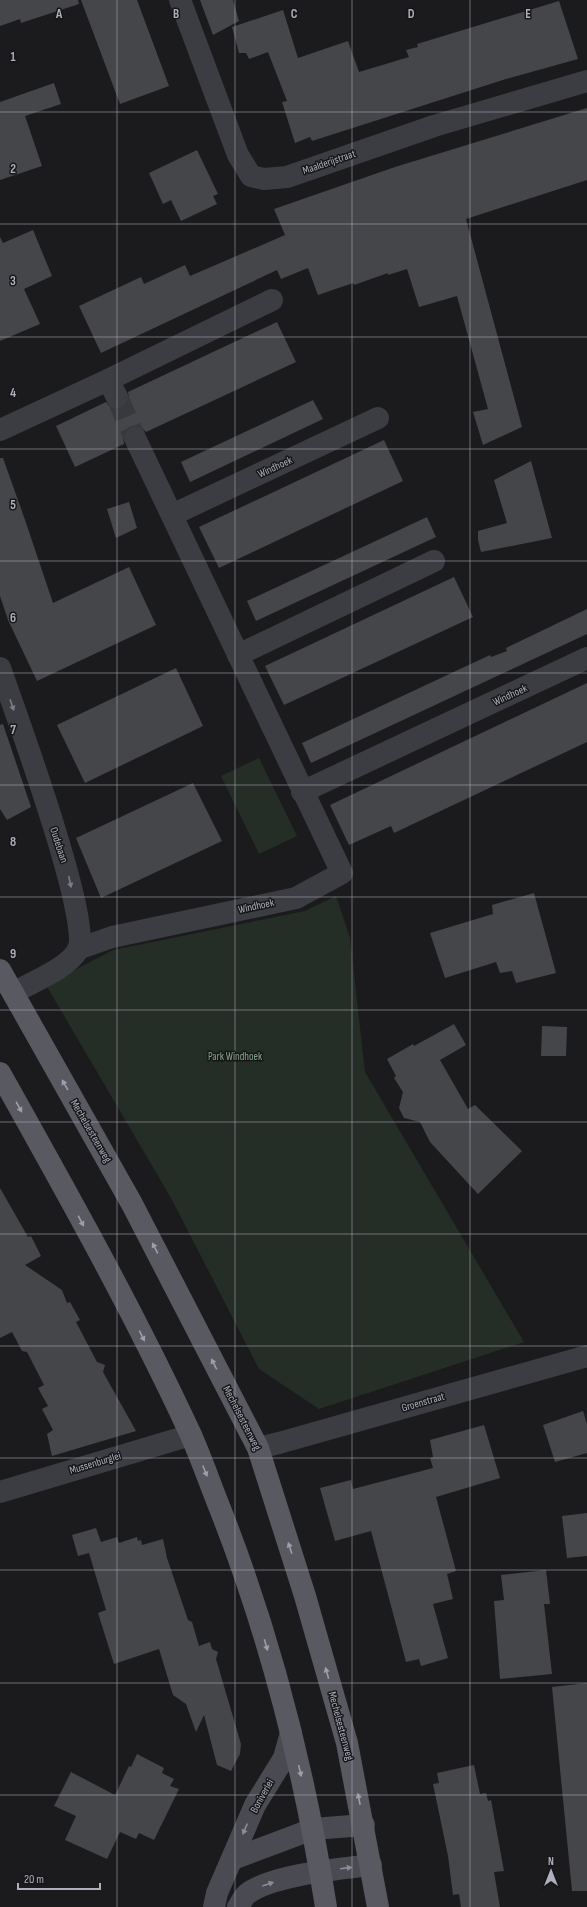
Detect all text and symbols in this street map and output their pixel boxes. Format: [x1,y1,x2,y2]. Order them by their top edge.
text: A [55,6,63,22]
text: B [173,6,179,22]
text: C [291,6,298,22]
text: D [408,6,415,22]
text: E [525,6,531,22]
text: 1 [10,49,16,65]
street label: Maalderijstraat [301,147,358,177]
text: 2 [10,161,16,177]
text: 3 [10,273,16,289]
text: 4 [10,385,16,401]
street label: Windhoek [256,453,295,481]
text: 5 [10,497,16,513]
text: 6 [10,610,16,626]
street label: Windhoek [491,681,530,709]
one-way arrow [10,699,16,711]
text: 7 [10,722,16,738]
street label: Oudebaan [47,826,71,865]
text: 8 [10,834,16,850]
one-way arrow [68,875,74,888]
street label: Windhoek [237,896,276,916]
text: 9 [10,946,16,962]
park label: Park Windhoek [208,1050,263,1063]
one-way arrow [62,1079,68,1091]
street label: Mechelsesteenweg [68,1097,115,1165]
one-way arrow [16,1101,22,1112]
one-way arrow [78,1215,85,1226]
one-way arrow [152,1242,158,1254]
one-way arrow [138,1330,145,1342]
one-way arrow [211,1358,218,1369]
street label: Mechelsesteenweg [220,1384,264,1453]
street label: Groenstraat [400,1389,447,1414]
street label: Mussenburglei [68,1449,122,1477]
one-way arrow [202,1466,208,1477]
one-way arrow [287,1542,293,1554]
one-way arrow [263,1639,269,1651]
one-way arrow [324,1667,330,1679]
street label: Mechelsesteenweg [326,1690,357,1762]
one-way arrow [297,1765,303,1777]
street label: Boniverlei [247,1777,277,1815]
one-way arrow [355,1793,361,1805]
one-way arrow [242,1823,248,1835]
north arrow [531,1851,571,1891]
text: N [548,1855,554,1868]
scale bar [18,1865,100,1891]
one-way arrow [339,1865,352,1871]
text: 20 m [24,1872,44,1887]
one-way arrow [262,1881,274,1887]

